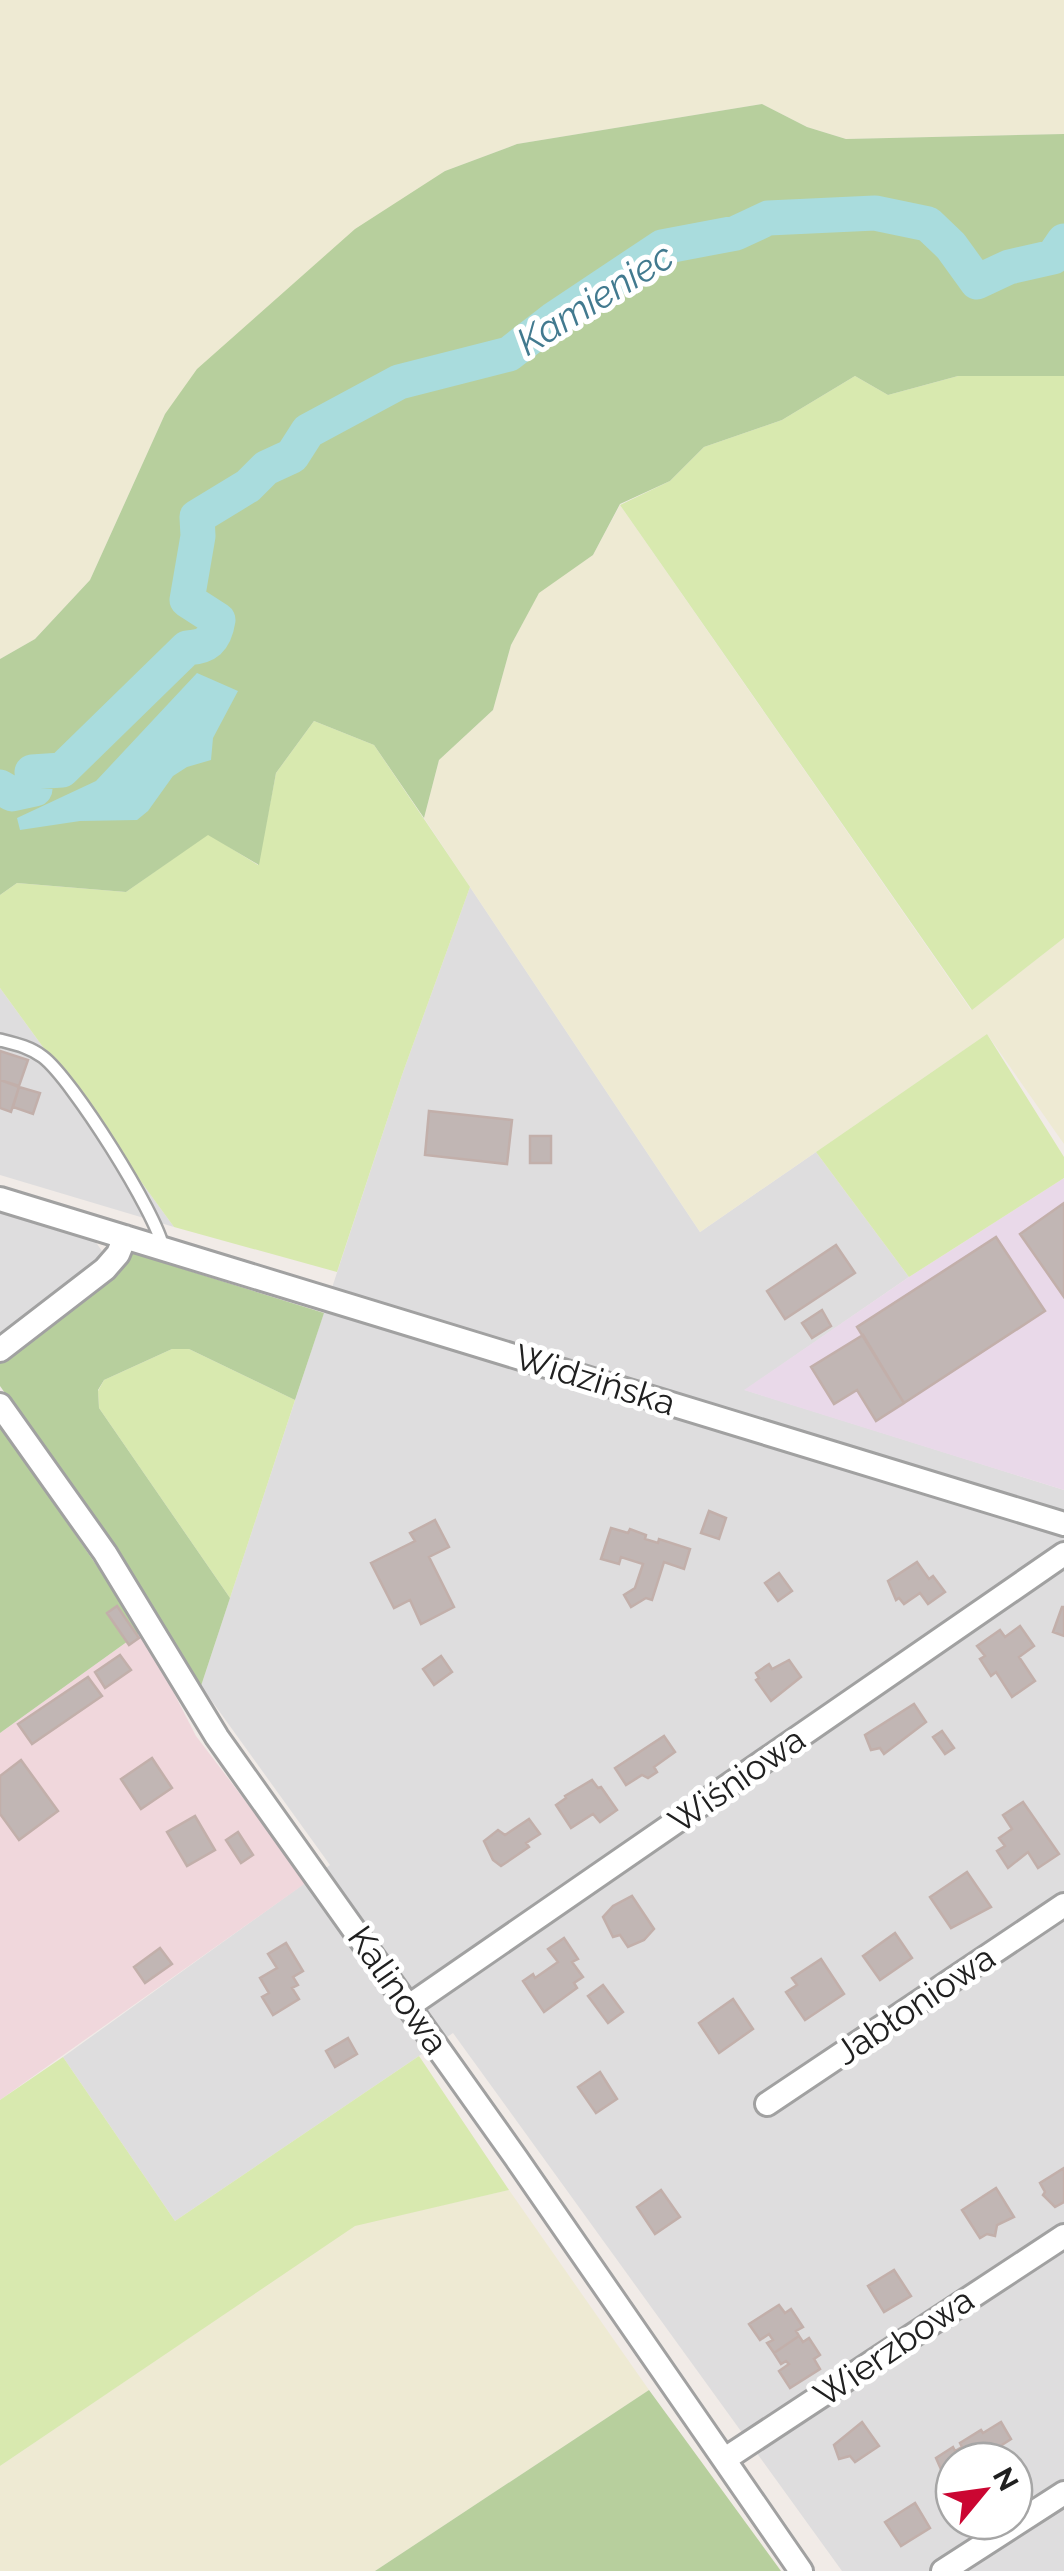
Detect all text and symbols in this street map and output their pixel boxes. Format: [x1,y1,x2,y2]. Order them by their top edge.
water label: Kamieniec [508,233,681,364]
street label: Widzińska [510,1336,680,1423]
street label: Wiśniowa [661,1718,813,1841]
street label: Kalinowa [340,1918,457,2061]
street label: Jabłoniowa [827,1936,1002,2073]
street label: Wierzbowa [806,2278,981,2415]
north arrow [934,2441,1034,2541]
text: N [986,2462,1025,2496]

